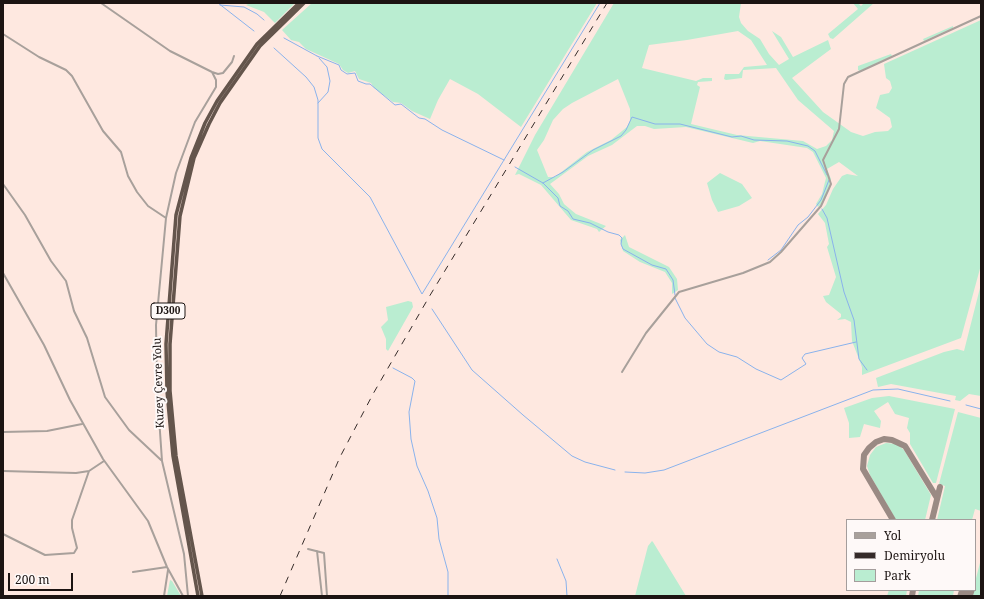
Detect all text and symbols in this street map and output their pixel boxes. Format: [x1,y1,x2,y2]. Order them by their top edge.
road number: D300 [151,303,185,319]
street label: Kuzey Çevre Yolu [151,337,167,429]
legend [846,519,976,591]
text: Yol [884,527,901,544]
text: Demiryolu [884,547,945,564]
scale bar [10,565,75,591]
text: Park [884,567,911,584]
text: 200 m [15,571,50,588]

